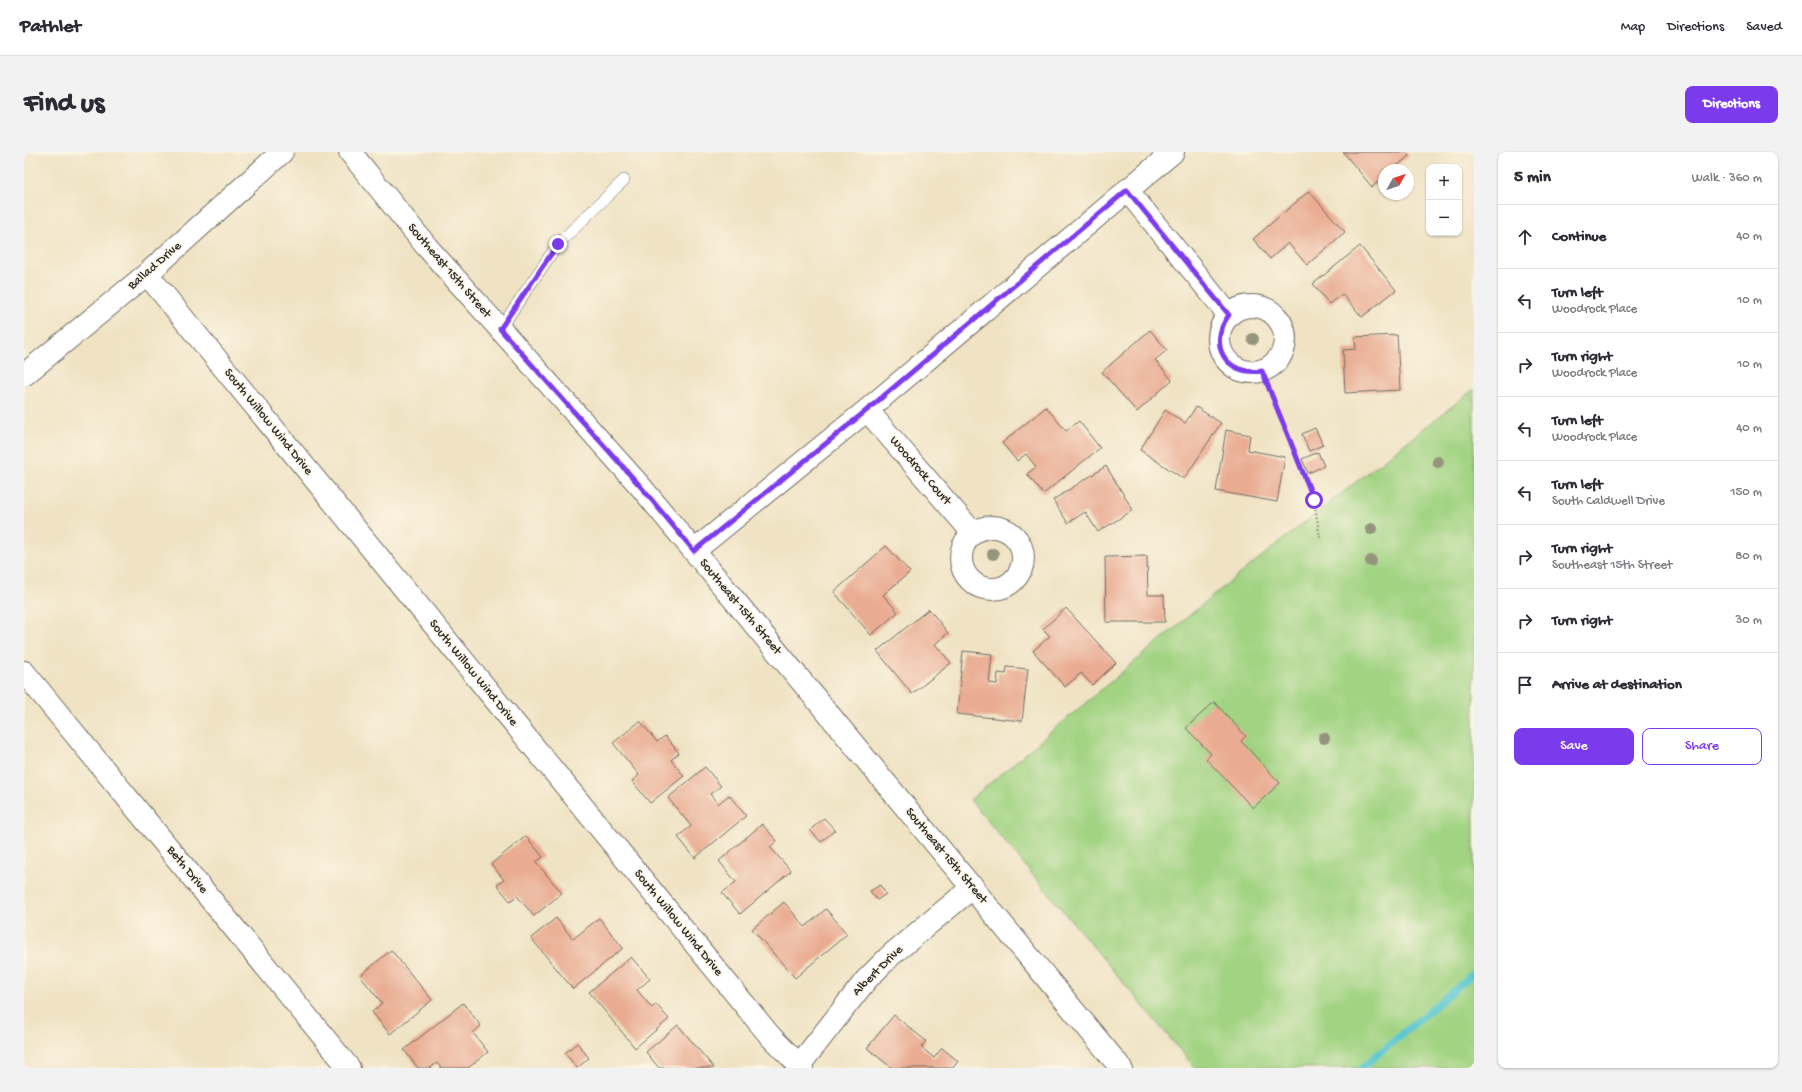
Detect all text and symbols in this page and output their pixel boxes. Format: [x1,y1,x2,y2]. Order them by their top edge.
text: Pathlet [20,16,81,39]
text: Map [1621,19,1645,36]
text: Directions [1667,19,1724,36]
text: Saved [1746,19,1782,36]
button: Directions [1685,86,1778,123]
text: Find us [24,88,104,121]
north arrow [1378,164,1414,200]
map controls [1426,164,1462,236]
button: + [1426,164,1462,200]
text: 5 min [1514,168,1551,188]
text: Walk · 360 m [1692,171,1762,186]
button: − [1426,200,1462,236]
street label: Southeast 15th Street [404,221,495,323]
icon: ahead [1514,226,1536,248]
text: Continue [1552,228,1606,246]
text: 40 m [1736,229,1762,244]
route end [549,235,567,253]
street label: Ballad Drive [124,239,185,294]
text: Turn left [1552,284,1603,302]
icon: left [1514,290,1536,312]
text: 10 m [1737,293,1762,308]
text: Woodrock Place [1552,302,1637,317]
text: Turn right [1552,348,1612,366]
icon: right [1514,354,1536,376]
text: 10 m [1737,357,1762,372]
street label: South Willow Wind Drive [220,366,316,479]
text: Woodrock Place [1552,366,1637,381]
text: Turn left [1552,412,1603,430]
icon: left [1514,418,1536,440]
text: 40 m [1736,421,1762,436]
text: Woodrock Place [1552,430,1637,445]
street label: Woodrock Court [886,433,955,510]
text: Turn left [1552,476,1603,494]
icon: left [1514,482,1536,504]
text: 150 m [1730,485,1762,500]
route start [1305,491,1323,509]
text: South Caldwell Drive [1552,494,1665,509]
text: Turn right [1552,540,1612,558]
icon: right [1514,546,1536,568]
text: 80 m [1735,549,1762,564]
street label: Southeast 15th Street [696,556,786,659]
text: Southeast 15th Street [1552,558,1672,573]
icon: right [1514,610,1536,632]
text: Turn right [1552,612,1612,630]
text: 30 m [1736,613,1762,628]
street label: South Willow Wind Drive [425,617,521,730]
icon: arrive [1514,674,1536,696]
text: Arrive at destination [1552,676,1682,694]
button: Save [1514,728,1634,765]
button: Share [1642,728,1762,765]
street label: Southeast 15th Street [902,805,992,908]
street label: Beth Drive [163,842,211,897]
street label: South Willow Wind Drive [630,867,726,980]
street label: Albert Drive [850,942,907,999]

